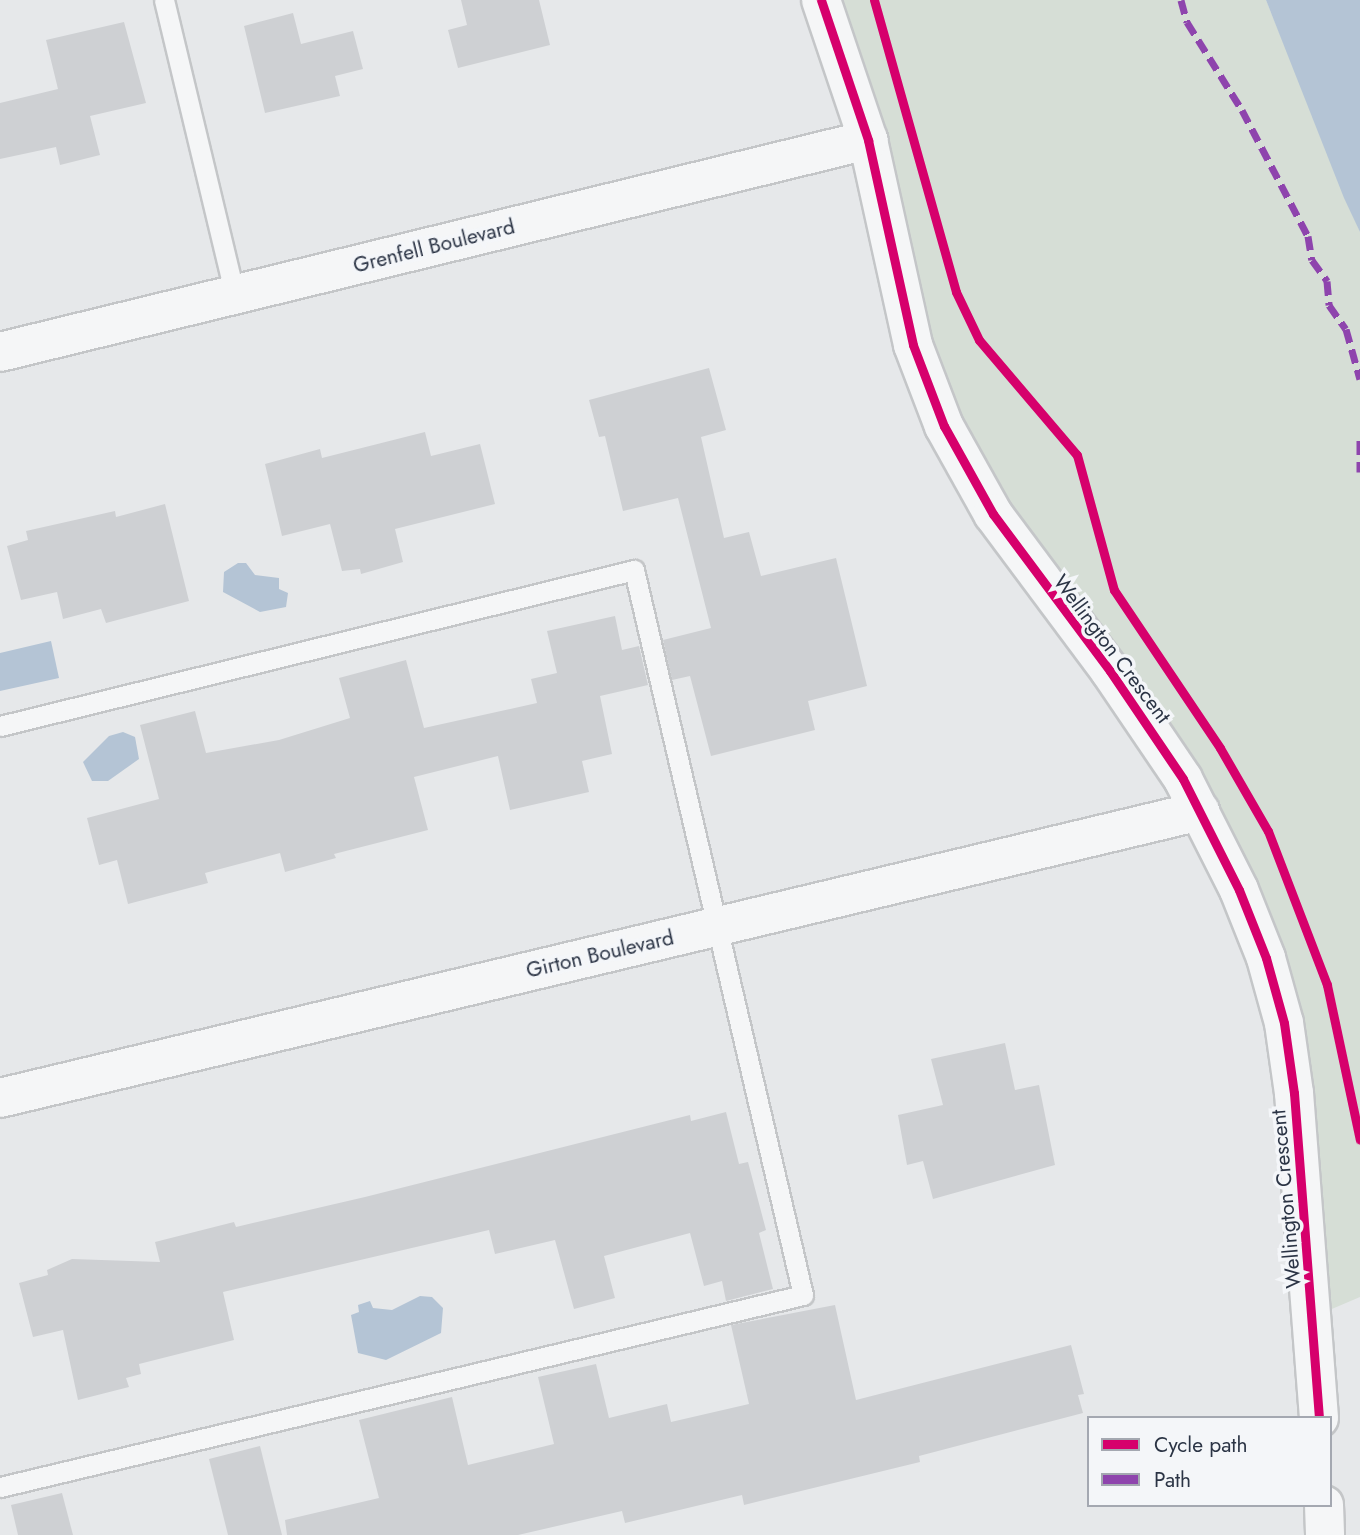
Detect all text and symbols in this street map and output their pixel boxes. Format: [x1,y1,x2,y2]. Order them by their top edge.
street label: Grenfell Boulevard [350,214,518,278]
street label: Wellington Crescent [1048,570,1176,728]
street label: Girton Boulevard [524,925,676,983]
street label: Wellington Crescent [1266,1109,1306,1289]
legend [1087,1416,1332,1507]
text: Cycle path [1154,1430,1247,1460]
text: Path [1154,1465,1191,1495]

